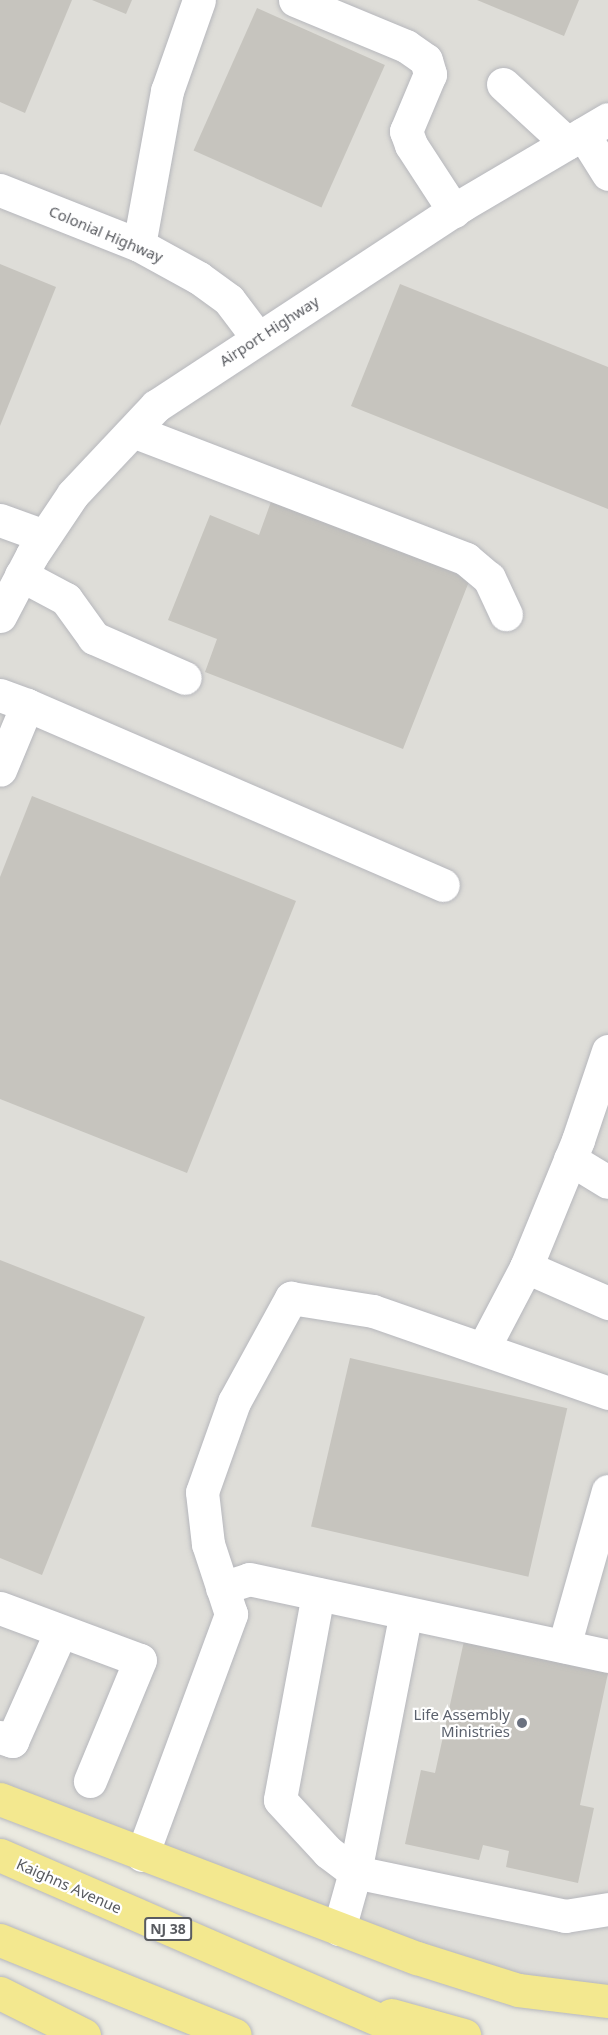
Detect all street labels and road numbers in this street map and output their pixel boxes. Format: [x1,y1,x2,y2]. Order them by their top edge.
street label: Colonial Highway [46,202,166,266]
street label: Airport Highway [216,292,322,370]
street label: Kaighns Avenue [14,1855,124,1917]
road number: NJ 38 [144,1918,192,1940]

